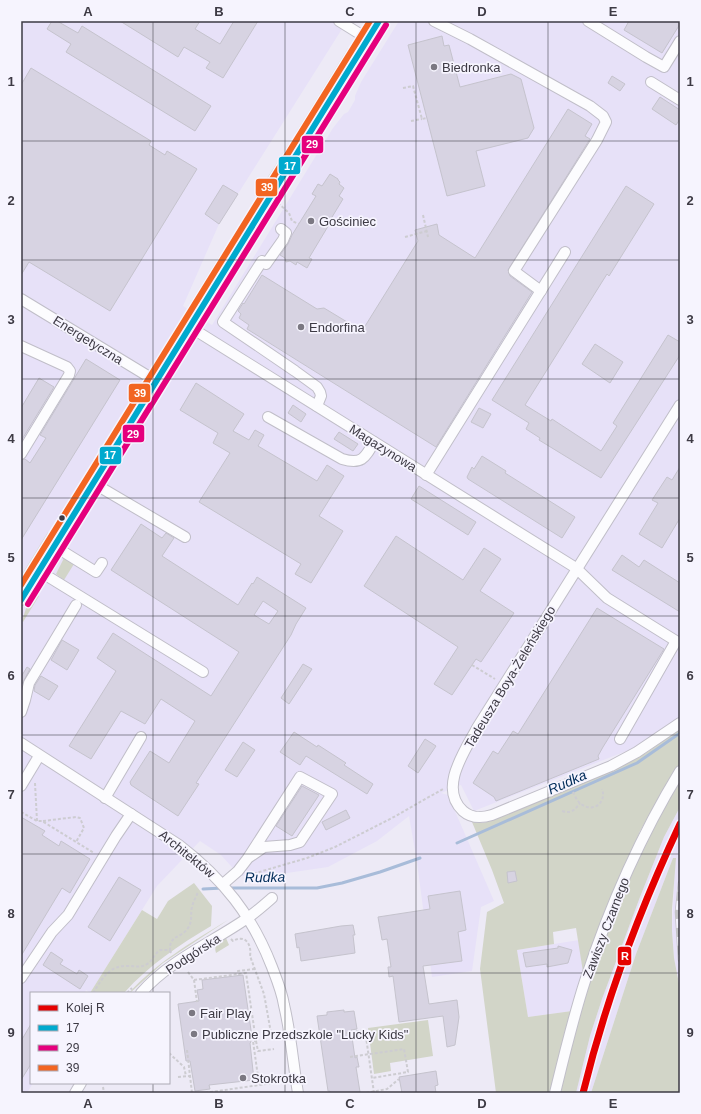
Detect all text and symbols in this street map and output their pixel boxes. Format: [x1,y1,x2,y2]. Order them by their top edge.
text: A [83,4,93,19]
text: B [214,4,224,19]
text: C [345,4,355,19]
text: D [477,4,487,19]
text: E [609,4,618,19]
place label: Biedronka [442,60,501,75]
marker: Biedronka [429,62,439,72]
text: 1 [7,74,15,89]
text: 1 [686,74,694,89]
line badge: 29 [301,135,324,154]
text: 29 [306,138,318,150]
line badge: 17 [278,156,301,175]
text: 17 [284,160,296,172]
line badge: 39 [255,178,278,197]
text: 39 [261,181,273,193]
text: 2 [7,193,15,208]
text: 2 [686,193,694,208]
place label: Gościniec [319,214,377,229]
marker: Gościniec [306,216,316,226]
text: 3 [7,312,15,327]
text: 3 [686,312,694,327]
street label: Energetyczna [50,313,126,368]
place label: Endorfina [309,320,365,335]
marker: Endorfina [296,322,306,332]
line badge: 39 [128,383,151,403]
text: 39 [134,387,146,399]
street label: Magazynowa [347,421,420,475]
line badge: 29 [122,424,145,443]
text: 29 [127,428,139,440]
text: 4 [7,431,15,446]
text: 4 [686,431,694,446]
line badge: 17 [99,446,122,465]
text: 17 [104,449,116,461]
unlabelled marker [57,513,67,523]
text: 5 [7,550,15,565]
text: 5 [686,550,694,565]
street label: Tadeusza Boya-Żeleńskiego [462,603,558,751]
text: 6 [7,668,15,683]
text: 6 [686,668,694,683]
water label: Rudka [545,766,589,798]
text: 7 [7,787,15,802]
text: 7 [686,787,694,802]
street label: Architektów [156,827,218,881]
water label: Rudka [245,869,286,885]
street label: Zawiszy Czarnego [580,875,632,981]
text: 8 [7,906,15,921]
text: 8 [686,906,694,921]
street label: Podgórska [163,930,224,977]
line badge: R [617,946,632,966]
text: R [621,950,629,962]
legend [30,992,170,1084]
text: Kolej R [66,1001,105,1015]
place label: Fair Play [200,1006,252,1021]
marker: Fair Play [187,1008,197,1018]
text: 17 [66,1021,80,1035]
text: 9 [7,1025,15,1040]
text: 9 [686,1025,694,1040]
place label: Publiczne Przedszkole "Lucky Kids" [202,1027,409,1042]
marker: Publiczne Przedszkole "Lucky Kids" [189,1029,199,1039]
text: 29 [66,1041,80,1055]
text: 39 [66,1061,80,1075]
place label: Stokrotka [251,1071,307,1086]
marker: Stokrotka [238,1073,248,1083]
text: A [83,1096,93,1111]
text: B [214,1096,224,1111]
text: C [345,1096,355,1111]
text: D [477,1096,487,1111]
text: E [609,1096,618,1111]

